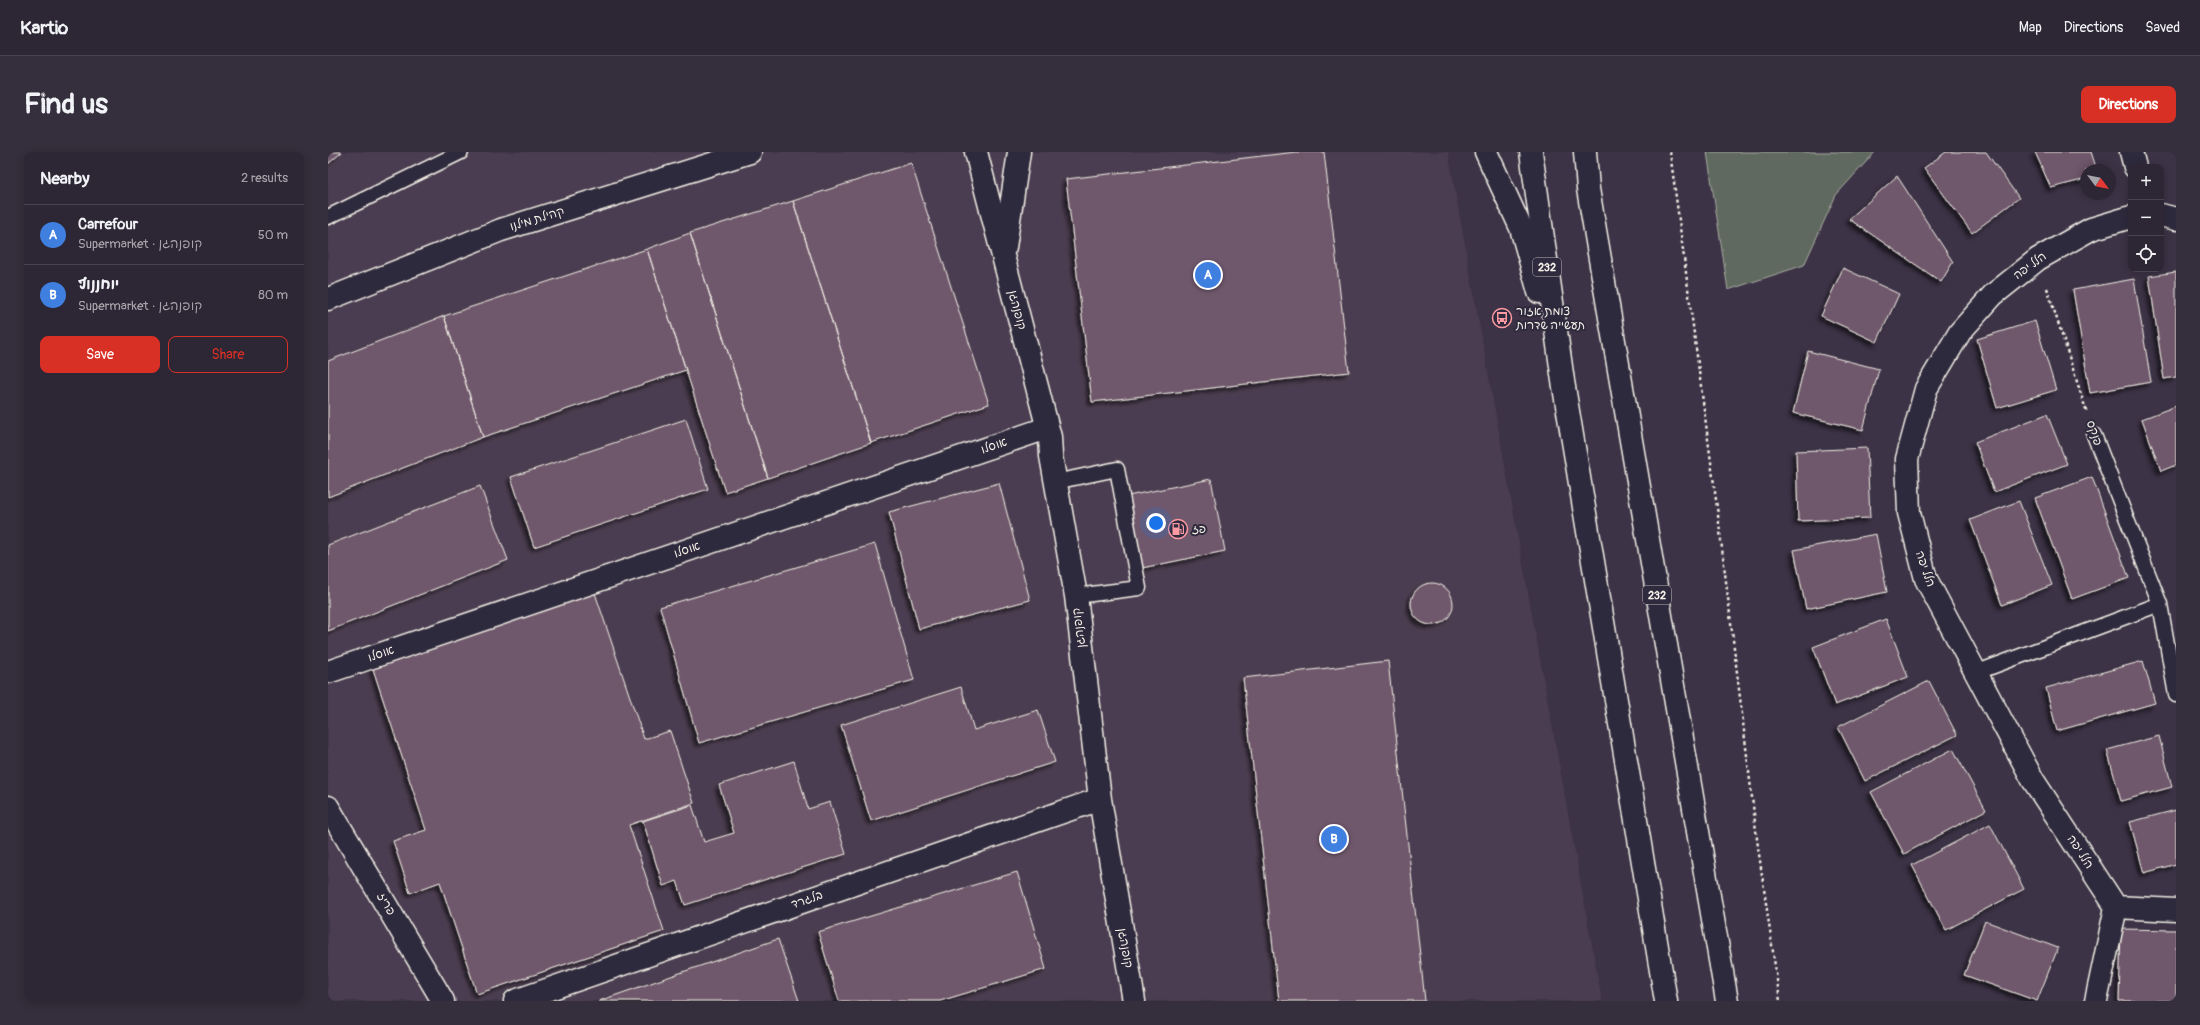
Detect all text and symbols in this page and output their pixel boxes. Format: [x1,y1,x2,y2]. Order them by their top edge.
text: Kartio [20,16,68,40]
text: Map [2019,19,2042,36]
text: Directions [2064,19,2123,36]
text: Saved [2145,19,2180,36]
button: Directions [2081,86,2176,123]
text: Find us [24,87,108,122]
north arrow [2080,164,2116,200]
map controls [2128,164,2164,272]
button: + [2128,164,2164,200]
text: Nearby [40,168,89,189]
text: 2 results [241,170,288,186]
button: − [2128,200,2164,236]
street label: קהילת מילנו [508,204,566,234]
text: Carrefour [78,215,138,234]
text: A [49,227,57,243]
text: 50 m [258,227,288,243]
text: Supermarket · קופנהגן [78,236,202,252]
button: locate [2128,236,2164,272]
street label: הלל יפה [2011,249,2049,283]
road number: 232 [1533,258,1561,276]
pin: A [1195,260,1221,290]
text: יוחננוף [78,275,119,294]
text: B [49,287,57,303]
text: 80 m [258,287,288,303]
street label: קופנהגן [1005,289,1029,331]
text: Supermarket · קופנהגן [78,298,202,314]
place label: צומת אזור תעשייה שדרות [1515,304,1585,333]
bus stop icon: צומת אזור תעשייה שדרות [1491,307,1513,329]
button: Save [40,336,160,373]
button: Share [168,336,288,373]
street label: פנקס [2083,418,2105,448]
street label: אוסלו [979,435,1009,457]
your location [1146,513,1166,533]
fuel station icon: פז [1167,518,1189,540]
place label: פז [1192,522,1206,537]
street label: אוסלו [672,539,702,561]
street label: הלל יפה [1912,549,1938,589]
road number: 232 [1643,586,1671,604]
street label: קופנהגן [1069,607,1089,649]
street label: אוסלו [366,643,396,665]
pin: B [1321,824,1347,854]
street label: הלל יפה [2064,832,2096,872]
street label: בלגרד [789,888,825,912]
street label: פריז [373,890,399,918]
street label: קופנהגן [1114,927,1136,969]

